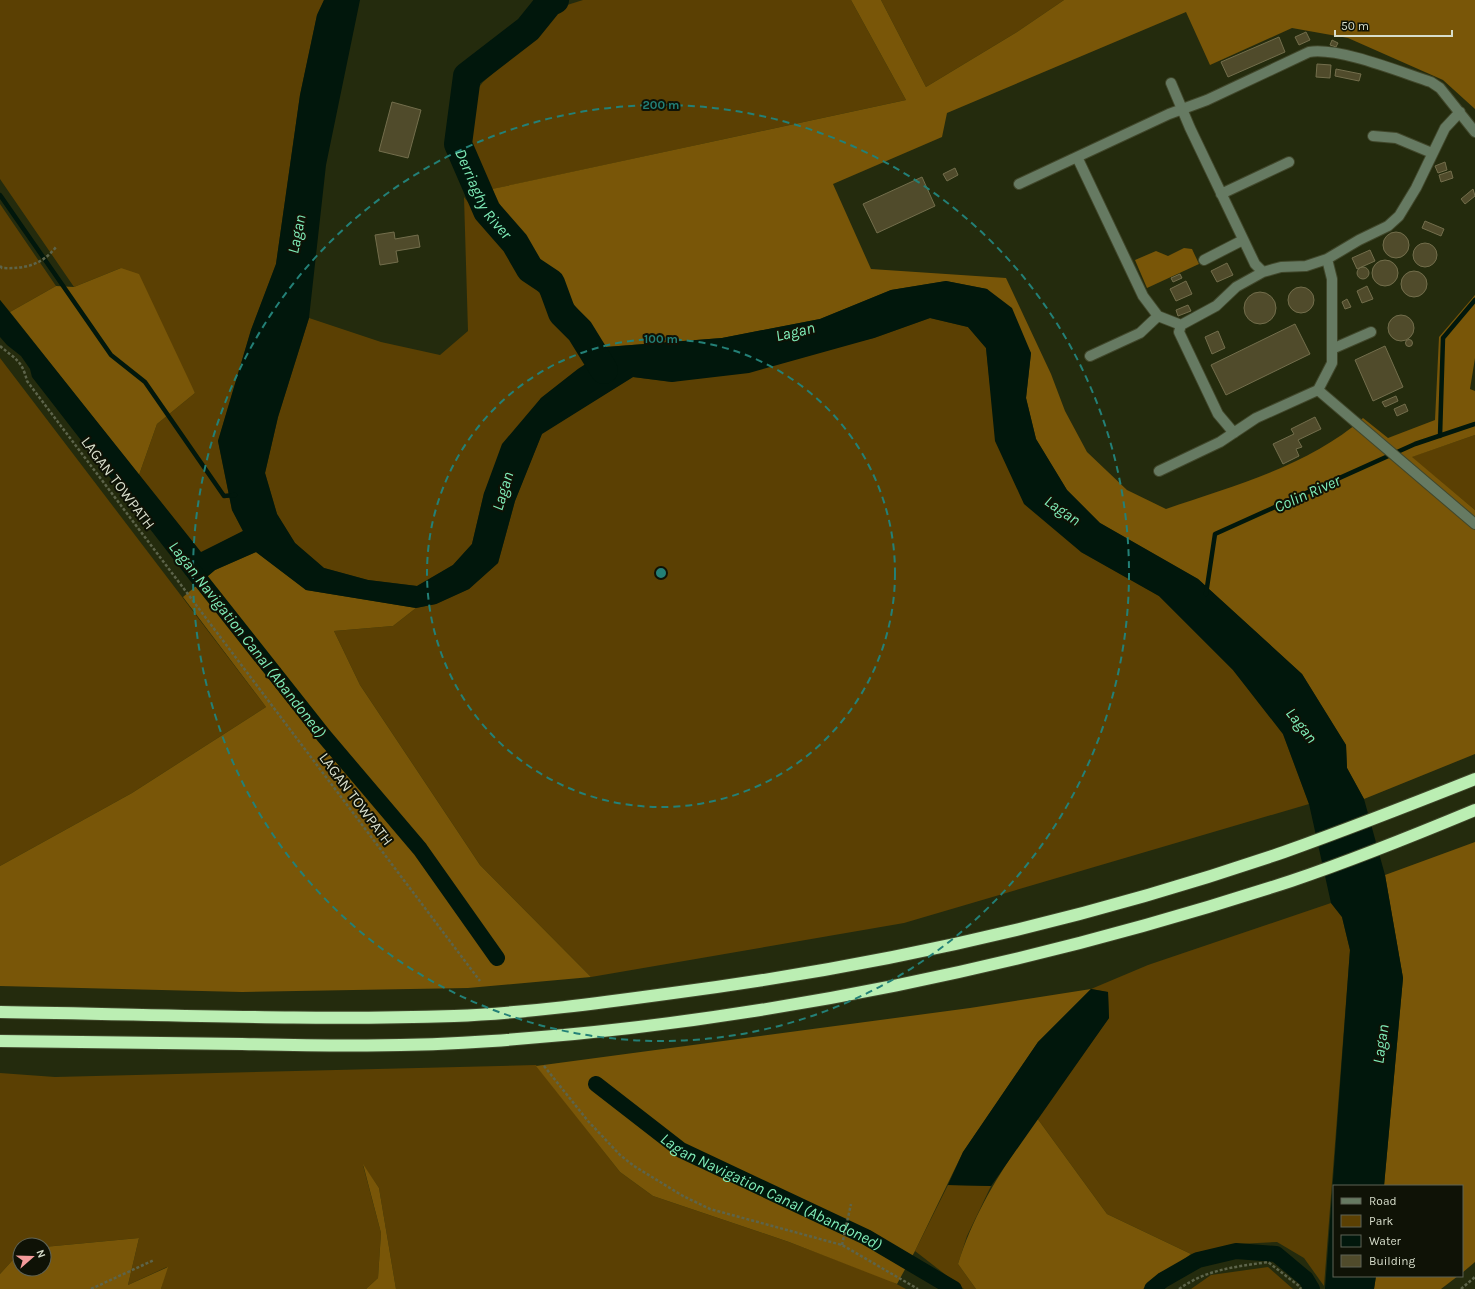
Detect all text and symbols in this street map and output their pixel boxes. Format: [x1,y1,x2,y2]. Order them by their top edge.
scale bar [1335,12,1452,38]
text: 50 m [1341,19,1369,33]
text: 200 m [643,98,679,112]
water label: Derriaghy River [451,146,516,243]
water label: Lagan [283,213,310,255]
water label: Lagan [774,318,817,345]
text: 100 m [644,332,678,346]
street label: LAGAN TOWPATH [77,433,159,533]
water label: Lagan [488,469,517,513]
water label: Colin River [1271,470,1344,516]
water label: Lagan [1041,491,1084,530]
water label: Lagan Navigation Canal (Abandoned) [165,537,330,741]
centre of rings [654,566,668,580]
water label: Lagan [1282,704,1321,747]
street label: LAGAN TOWPATH [315,749,397,849]
water label: Lagan [1368,1023,1393,1065]
water label: Lagan Navigation Canal (Abandoned) [657,1129,885,1254]
legend [1333,1185,1463,1277]
text: Road [1369,1194,1397,1208]
text: Park [1369,1214,1394,1228]
text: Water [1369,1234,1402,1248]
north arrow [12,1237,52,1277]
text: N [33,1248,48,1260]
text: Building [1369,1254,1416,1268]

